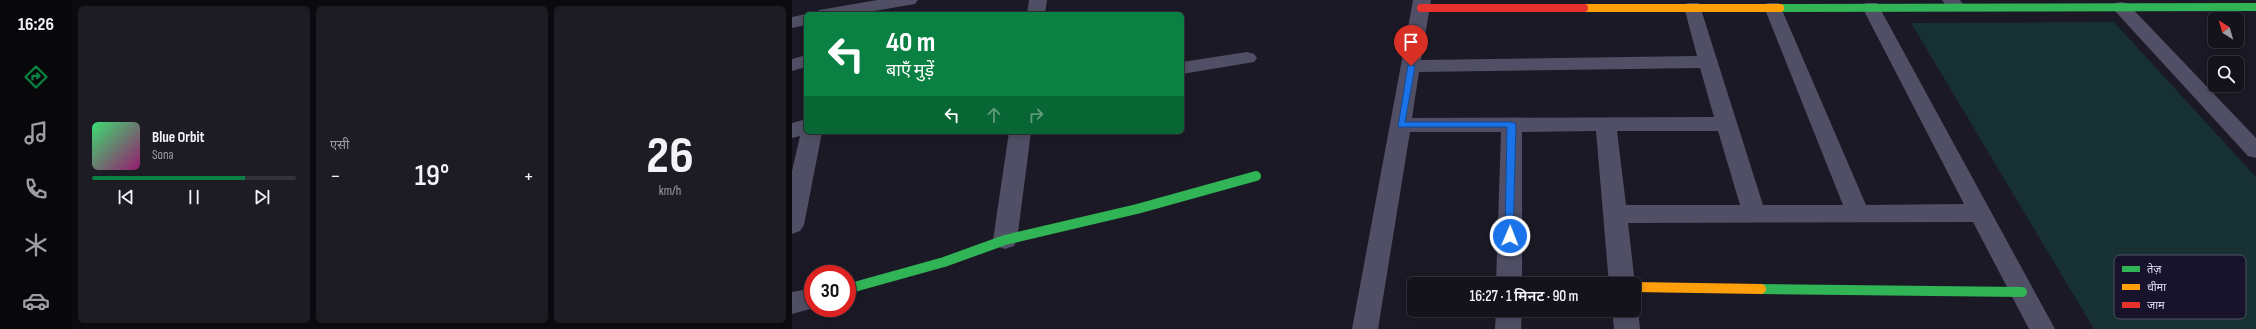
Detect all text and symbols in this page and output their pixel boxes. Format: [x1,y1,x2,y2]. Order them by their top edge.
north arrow [2208,12,2244,48]
map controls [2208,12,2244,92]
text: 16:26 [18,14,54,35]
pin [1394,25,1428,66]
text: 40 m [886,26,935,59]
icon: left [820,28,872,80]
icon: arrive [1400,31,1422,53]
button: search [2208,56,2244,92]
text: बाएँ मुड़ें [886,60,934,81]
icon: directions [22,63,50,91]
icon: left [941,104,963,126]
icon: ahead [983,104,1005,126]
icon: right [1025,104,1047,126]
icon: music [22,119,50,147]
text: 26 [646,125,694,188]
text: Blue Orbit [152,128,204,147]
text: एसी [330,137,349,153]
text: Sona [152,147,174,163]
text: 19° [415,158,449,194]
text: − [330,163,341,190]
text: + [523,163,534,190]
icon: phone [22,175,50,203]
text: km/h [659,183,681,199]
icon: previous [115,186,137,208]
icon: pause [183,186,205,208]
icon: next [251,186,273,208]
position arrow [1489,215,1531,257]
icon: climate [22,231,50,259]
legend [2114,255,2246,319]
text: तेज़ [2147,263,2162,276]
speed limit sign: 30 [804,265,856,317]
text: धीमा [2147,281,2166,294]
icon: car [22,287,50,315]
text: 16:27 · 1 मिनट · 90 m [1470,287,1578,306]
text: जाम [2147,299,2165,312]

